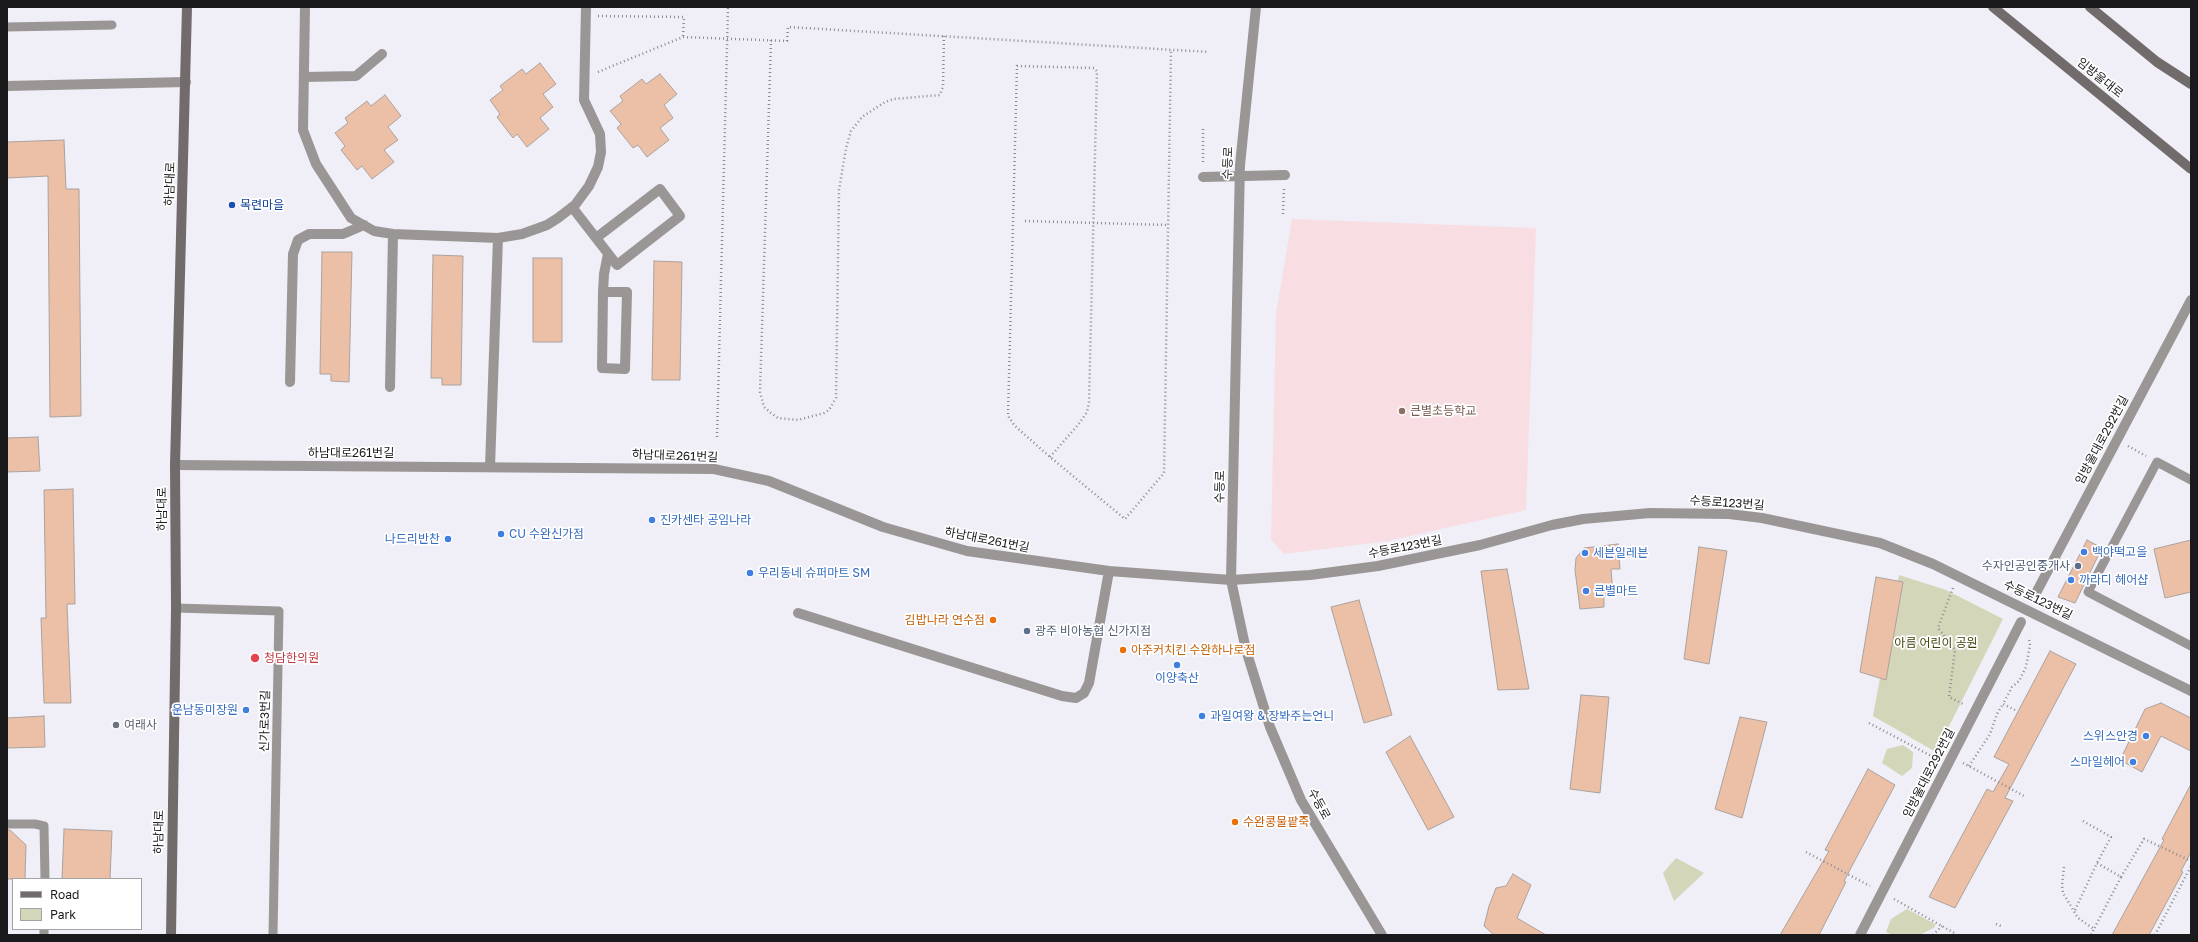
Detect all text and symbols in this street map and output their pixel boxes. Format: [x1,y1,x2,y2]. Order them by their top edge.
street label: 임방울대로 [2074,55,2126,101]
street label: 수등로 [1220,146,1236,180]
street label: 하남대로 [162,162,178,206]
place label: 목련마을 [240,198,284,212]
marker: 목련마을 [227,200,237,210]
street label: 임방울대로292번길 [2073,393,2131,487]
place label: 큰별초등학교 [1410,404,1476,418]
marker: 큰별초등학교 [1397,406,1407,416]
street label: 하남대로261번길 [308,446,394,460]
street label: 하남대로261번길 [632,447,718,465]
street label: 수등로 [1213,470,1227,504]
street label: 하남대로 [155,487,169,531]
street label: 수등로123번길 [1689,493,1765,513]
place label: 진카센타 공임나라 [660,513,751,527]
marker: 진카센타 공임나라 [647,515,657,525]
street label: 하남대로261번길 [943,525,1031,555]
place label: CU 수완신가점 [509,527,584,541]
marker: CU 수완신가점 [496,529,506,539]
place label: 나드리반찬 [385,532,440,546]
street label: 수등로123번길 [1367,533,1443,561]
marker: 나드리반찬 [443,534,453,544]
place label: 백야떡고을 [2092,545,2147,559]
place label: 세븐일레븐 [1593,546,1648,560]
marker: 백야떡고을 [2079,547,2089,557]
marker: 세븐일레븐 [1580,548,1590,558]
place label: 수자인공인중개사 [1982,559,2070,573]
marker: 수자인공인중개사 [2073,561,2083,571]
place label: 우리동네 슈퍼마트 SM [758,566,870,580]
marker: 우리동네 슈퍼마트 SM [745,568,755,578]
place label: 까라디 헤어샵 [2079,573,2148,587]
marker: 까라디 헤어샵 [2066,575,2076,585]
street label: 수등로123번길 [2001,577,2075,623]
place label: 큰별마트 [1594,584,1638,598]
marker: 큰별마트 [1581,586,1591,596]
place label: 김밥나라 연수점 [905,613,985,627]
marker: 김밥나라 연수점 [988,615,998,625]
place label: 광주 비아농협 신가지점 [1035,624,1151,638]
marker: 광주 비아농협 신가지점 [1022,626,1032,636]
park label: 아름 어린이 공원 [1894,636,1978,650]
place label: 아주커치킨 수완하나로점 [1131,643,1255,657]
marker: 아주커치킨 수완하나로점 [1118,645,1128,655]
place label: 청담한의원 [264,651,319,665]
marker: 청담한의원 [249,652,261,664]
marker: 이양축산 [1172,660,1182,670]
place label: 이양축산 [1155,671,1199,685]
street label: 신가로3번길 [257,690,273,752]
place label: 운남동미장원 [172,703,238,717]
marker: 운남동미장원 [241,705,251,715]
place label: 과일여왕 & 장봐주는언니 [1210,709,1334,723]
marker: 과일여왕 & 장봐주는언니 [1197,711,1207,721]
place label: 여래사 [124,718,157,732]
marker: 여래사 [111,720,121,730]
street label: 임방울대로292번길 [1900,726,1958,820]
place label: 스위스안경 [2083,729,2138,743]
marker: 스위스안경 [2141,731,2151,741]
place label: 스마일헤어 [2070,755,2125,769]
marker: 스마일헤어 [2128,757,2138,767]
street label: 수등로 [1305,786,1333,822]
street label: 하남대로 [151,810,167,854]
place label: 수완콩물팥죽 [1243,815,1309,829]
marker: 수완콩물팥죽 [1230,817,1240,827]
legend [12,878,142,930]
text: Road [50,887,79,902]
text: Park [50,907,76,922]

